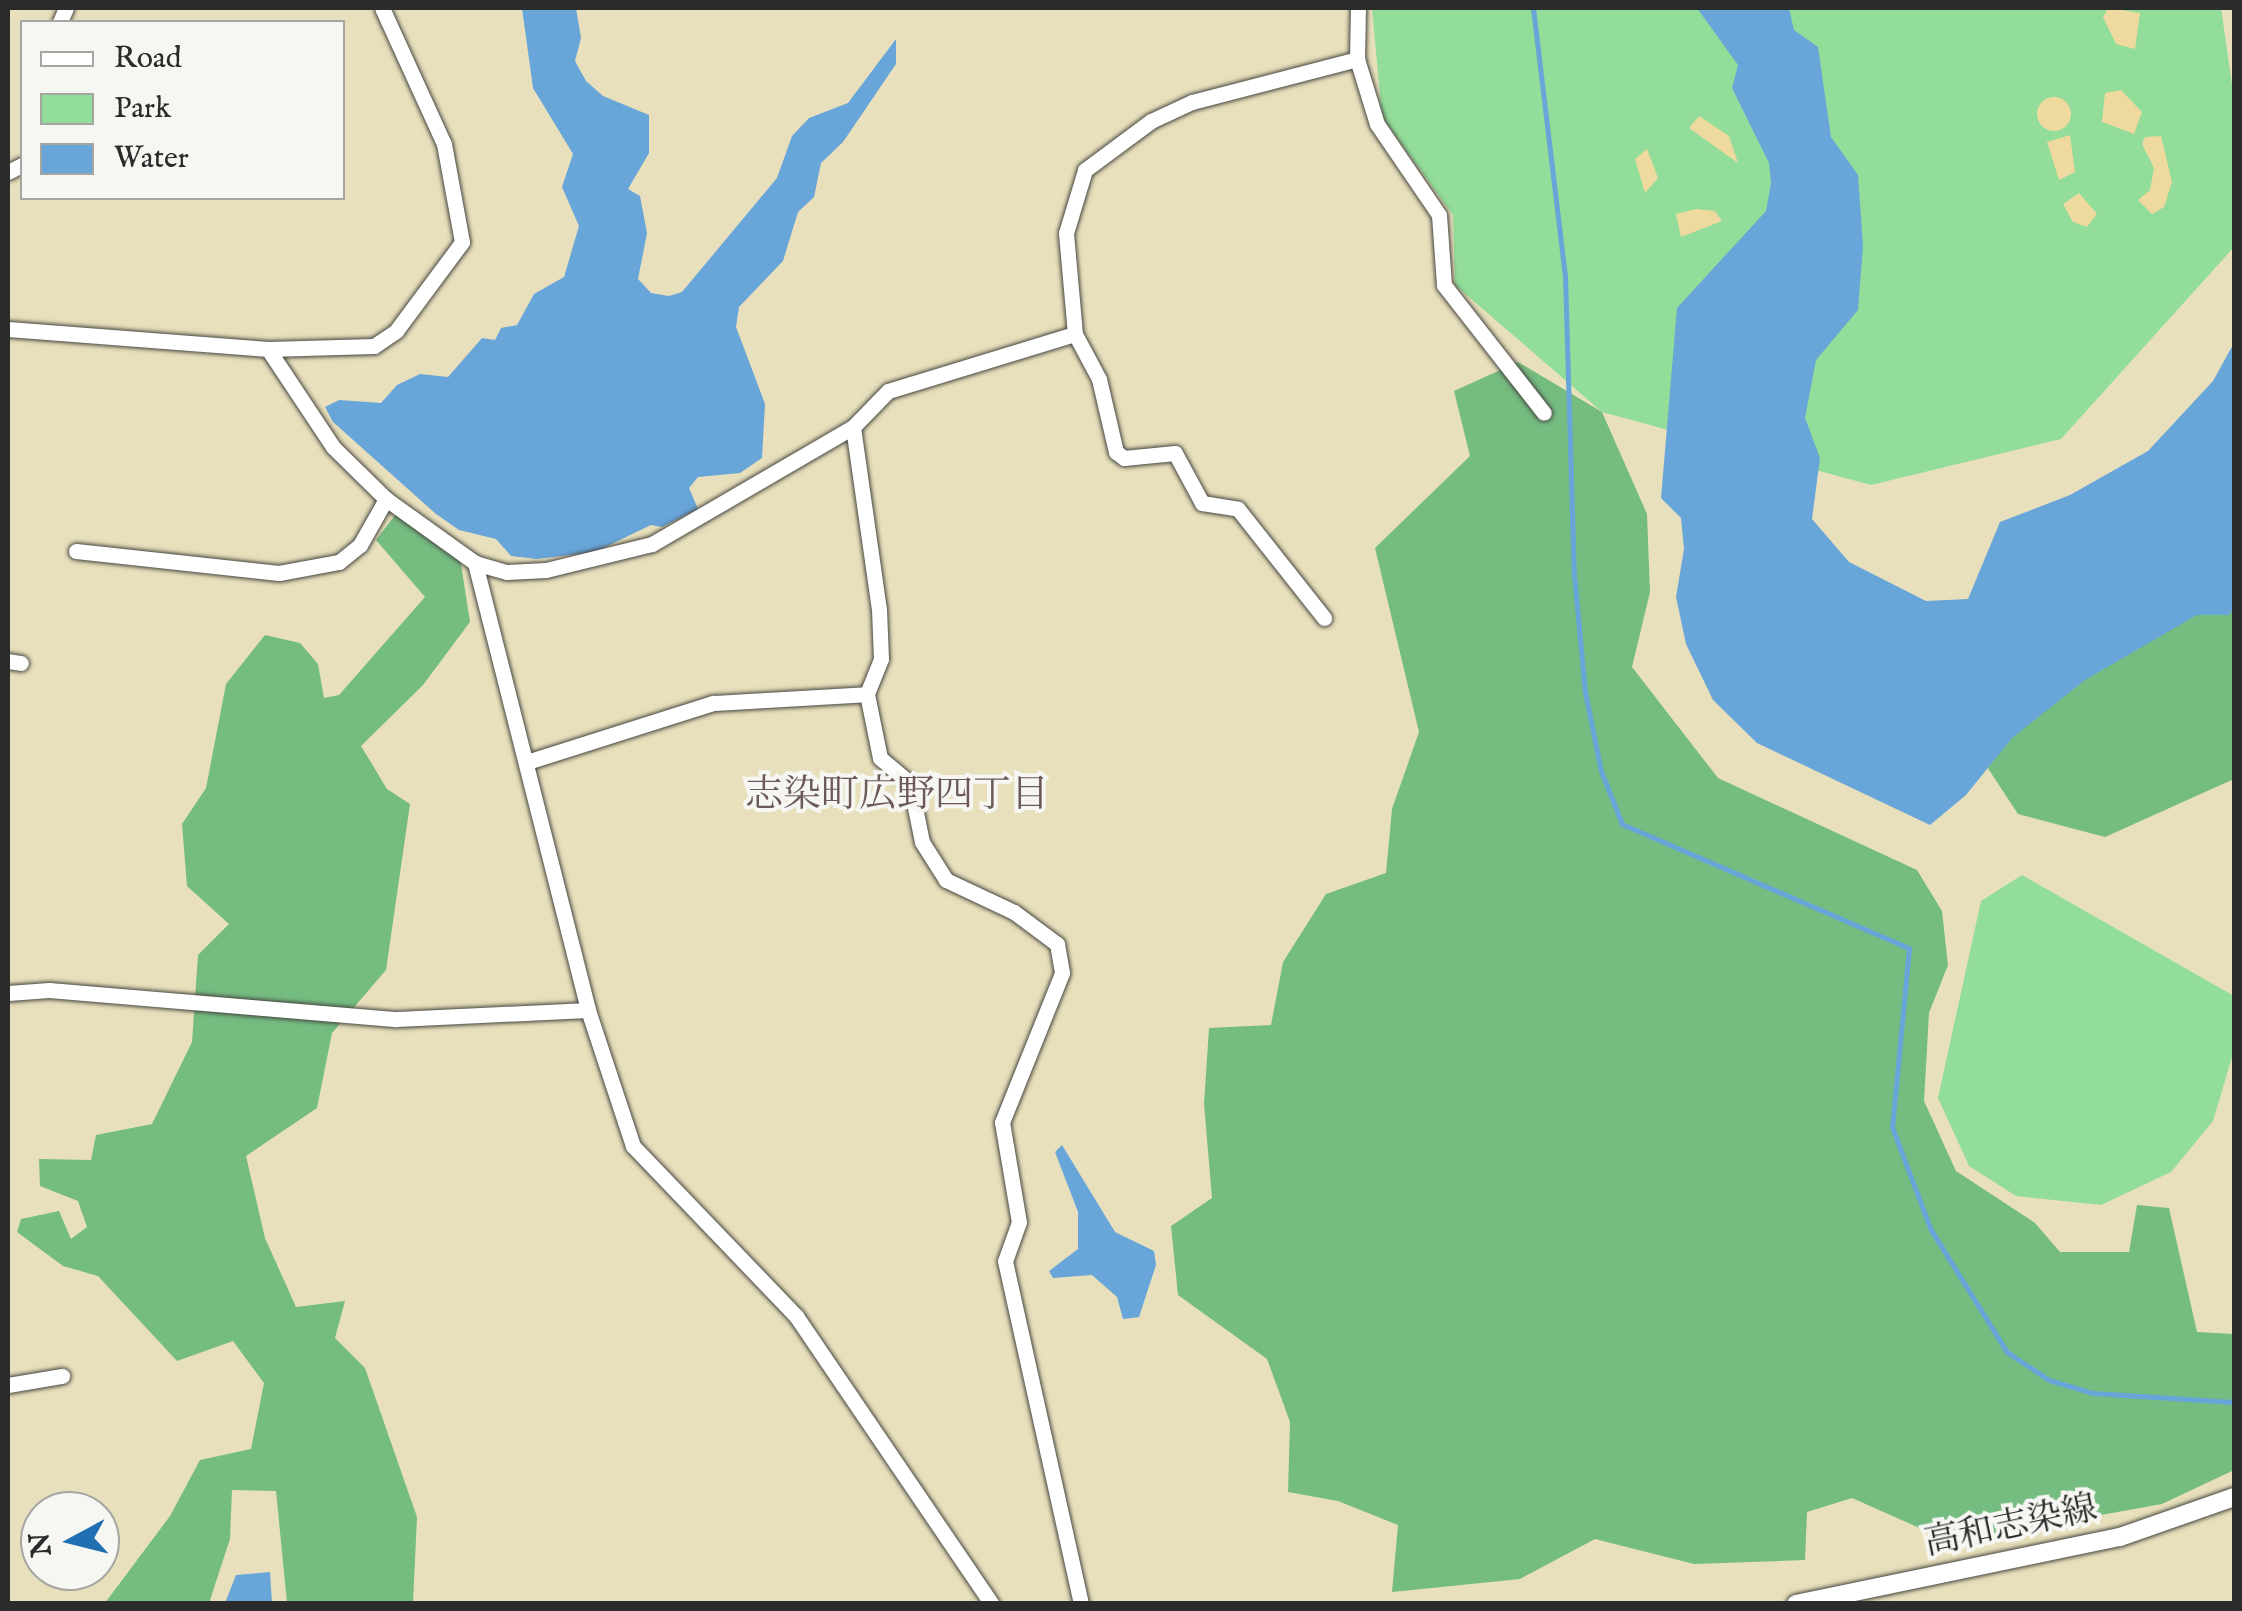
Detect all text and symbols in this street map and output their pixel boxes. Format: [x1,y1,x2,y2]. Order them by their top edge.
legend [20,20,345,200]
text: Road [114,40,182,78]
text: Park [114,90,171,128]
text: Water [114,140,189,178]
district label: 志染町広野四丁目 [745,774,1049,820]
street label: 高和志染線 [1921,1488,2101,1566]
north arrow [20,1491,120,1591]
text: N [23,1530,61,1559]

